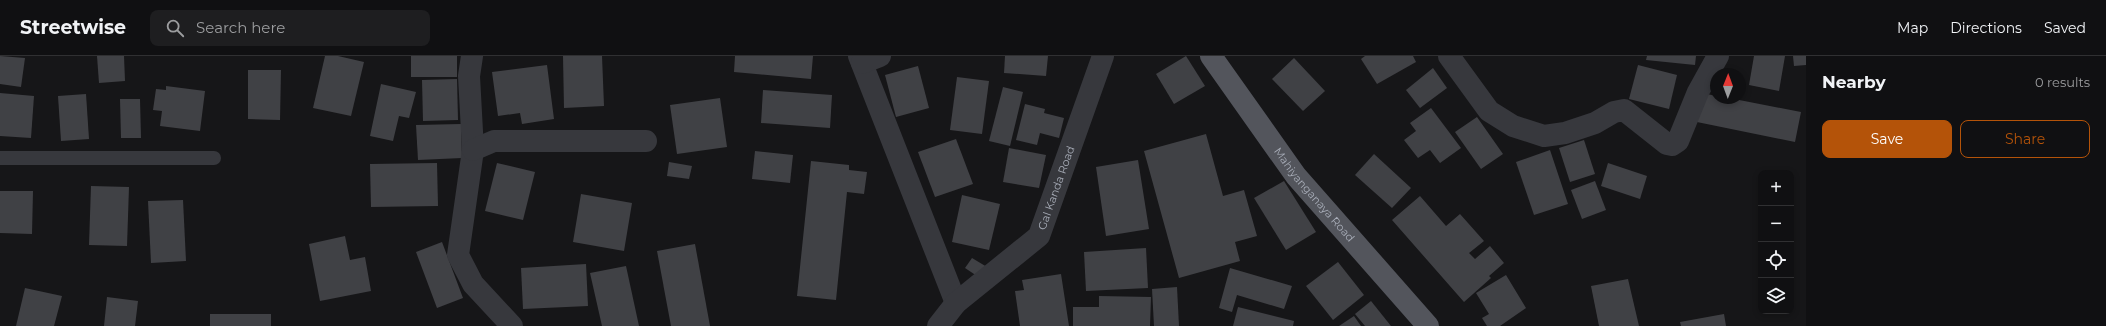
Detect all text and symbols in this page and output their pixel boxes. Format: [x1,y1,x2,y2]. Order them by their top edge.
search box [150,10,430,46]
text: Streetwise [20,16,126,39]
icon: search [164,17,186,39]
text: Search here [196,18,285,37]
text: Map [1897,19,1928,37]
text: Directions [1950,19,2022,37]
text: Saved [2044,19,2086,37]
north arrow [1710,68,1746,104]
text: Nearby [1822,72,1886,92]
text: 0 results [2035,74,2090,90]
button: Save [1822,120,1952,158]
button: Share [1960,120,2090,158]
street label: Gal Kanda Road [1035,144,1077,232]
street label: Mahiyanganaya Road [1271,145,1358,245]
map controls [1758,170,1794,314]
button: + [1758,170,1794,206]
button: − [1758,206,1794,242]
button: locate [1758,242,1794,278]
button: layers [1758,278,1794,314]

